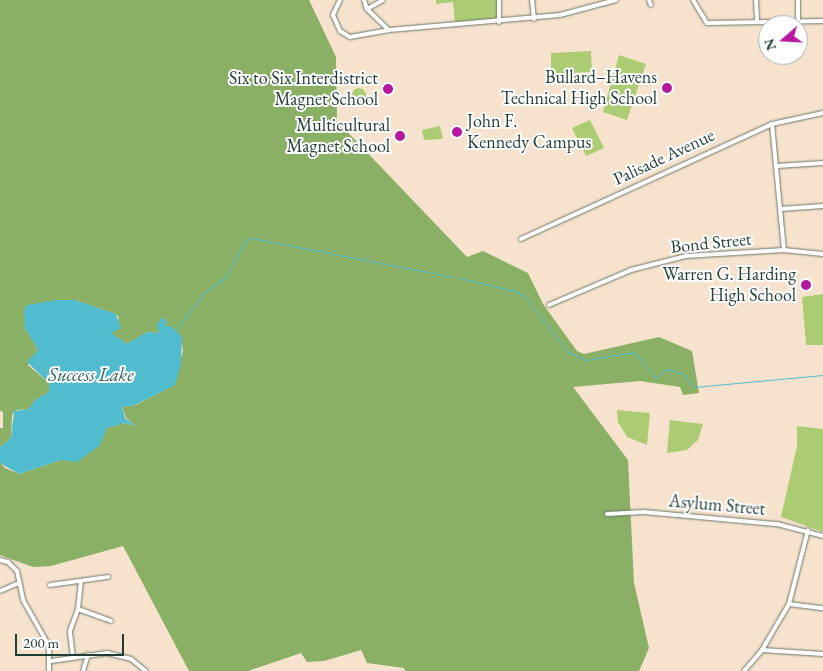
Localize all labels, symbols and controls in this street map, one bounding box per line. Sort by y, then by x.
north arrow [758,15,808,65]
text: N [759,36,780,53]
place label: Bullard–Havens Technical High School [501,67,657,110]
place label: Six to Six Interdistrict Magnet School [229,68,378,110]
marker: Bullard–Havens Technical High School [661,82,673,94]
marker: Six to Six Interdistrict Magnet School [382,83,394,95]
place label: John F. Kennedy Campus [467,111,591,154]
place label: Multicultural Magnet School [287,115,390,158]
street label: Palisade Avenue [610,124,718,190]
marker: John F. Kennedy Campus [451,126,463,138]
marker: Multicultural Magnet School [394,130,406,142]
street label: Bond Street [669,228,753,258]
place label: Warren G. Harding High School [662,264,796,306]
marker: Warren G. Harding High School [800,279,812,291]
water label: Success Lake [48,364,134,386]
street label: Asylum Street [668,490,766,520]
scale bar [18,624,126,656]
text: 200 m [23,633,59,652]

